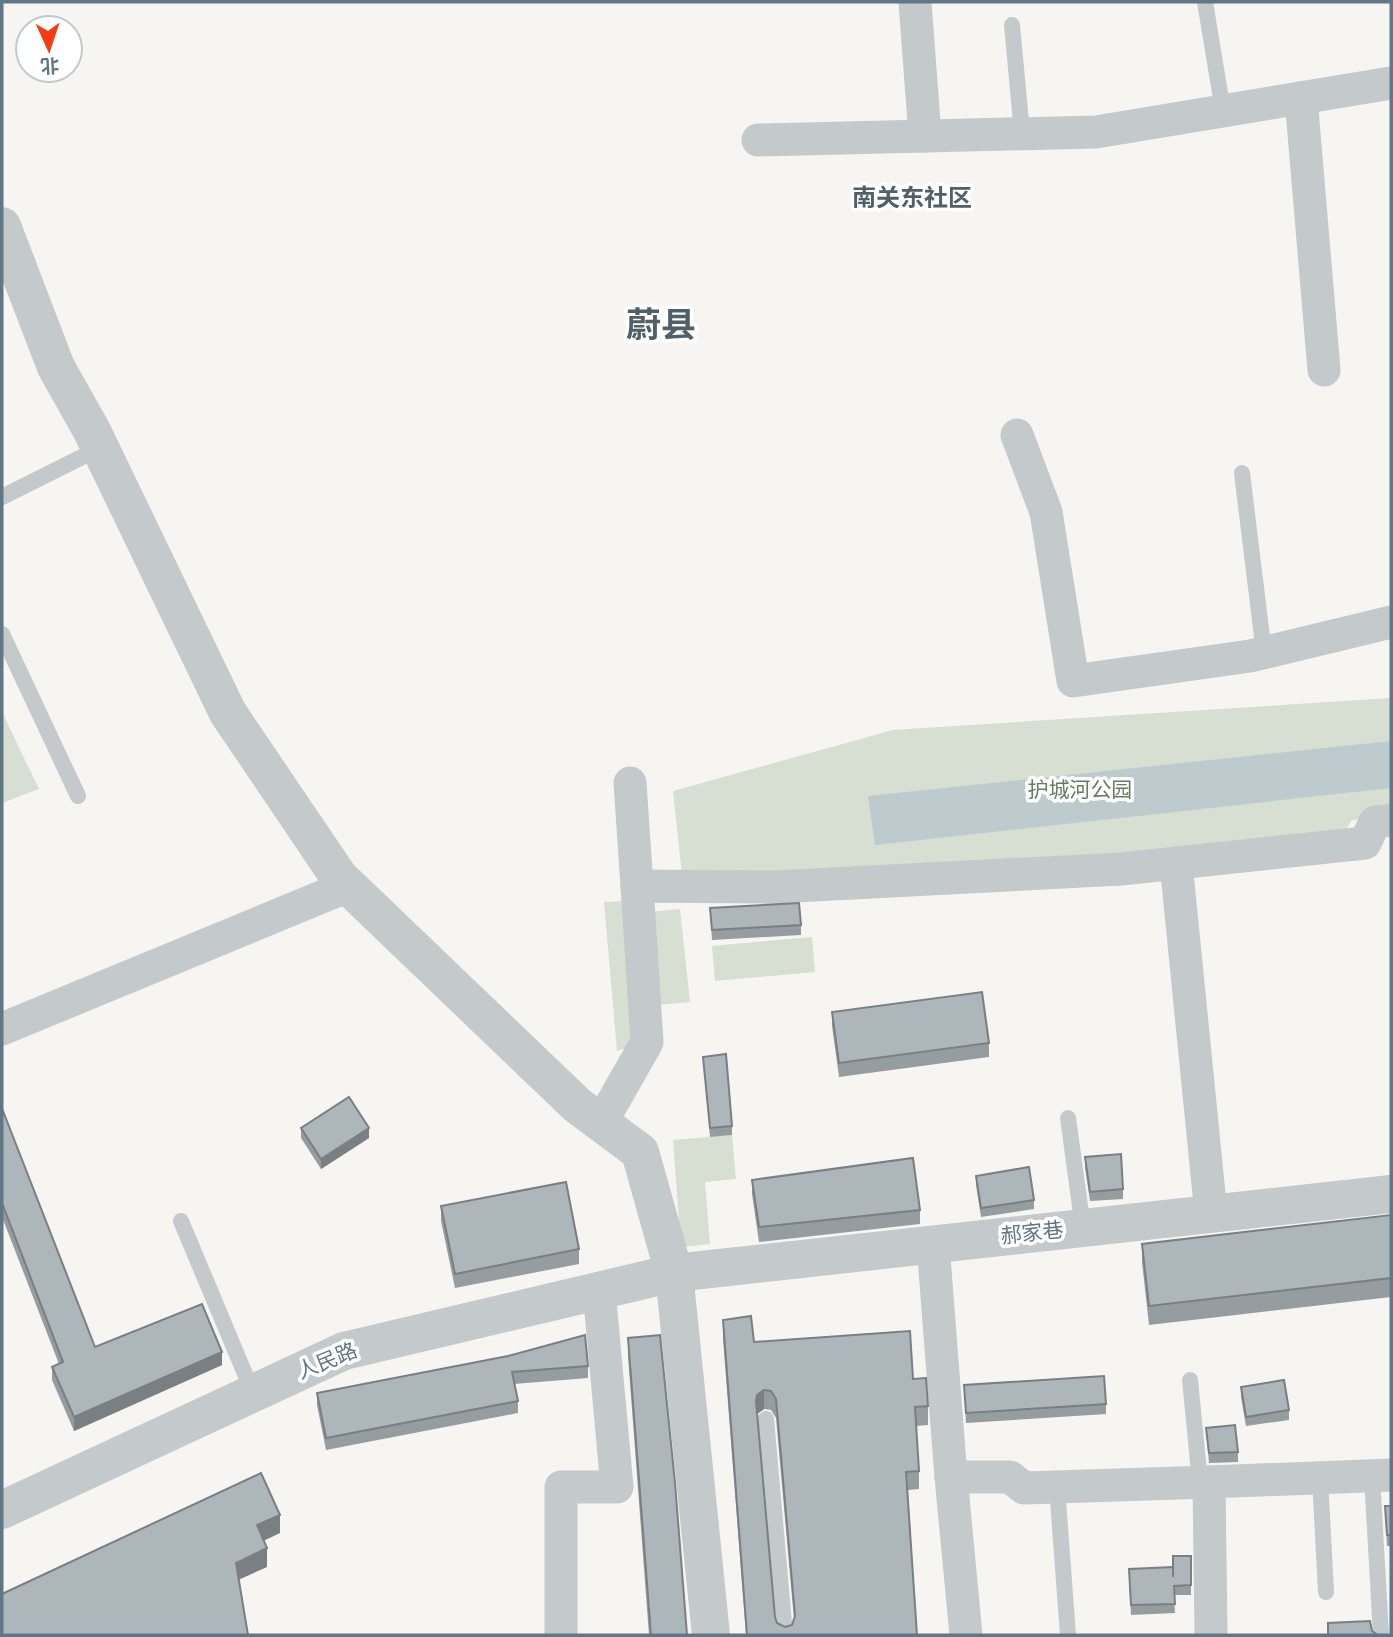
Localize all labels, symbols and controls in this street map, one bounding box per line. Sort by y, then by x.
north arrow [14,14,84,84]
text: 北 [40,52,60,76]
district label: 南关东社区 [852,184,972,213]
district label: 蔚县 [626,305,696,348]
park label: 护城河公园 [1028,778,1133,803]
street label: 郝家巷 [999,1218,1065,1249]
street label: 人民路 [293,1338,361,1385]

